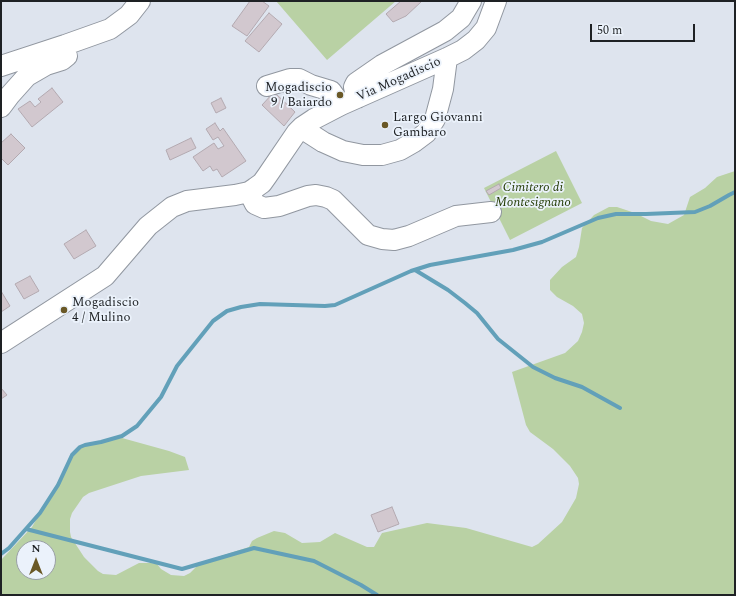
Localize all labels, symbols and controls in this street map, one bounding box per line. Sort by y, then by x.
scale bar [592,16,697,42]
text: 50 m [597,21,622,40]
street label: Via Mogadiscio [355,54,443,106]
place label: Mogadiscio 9 / Baiardo [265,80,332,111]
marker: Mogadiscio 9 / Baiardo [335,90,345,100]
place label: Largo Giovanni Gambaro [393,110,483,141]
marker: Largo Giovanni Gambaro [380,120,390,130]
park label: Cimitero di Montesignano [495,180,571,211]
place label: Mogadiscio 4 / Mulino [72,295,139,326]
marker: Mogadiscio 4 / Mulino [59,305,69,315]
north arrow [16,540,56,580]
text: N [32,540,40,557]

